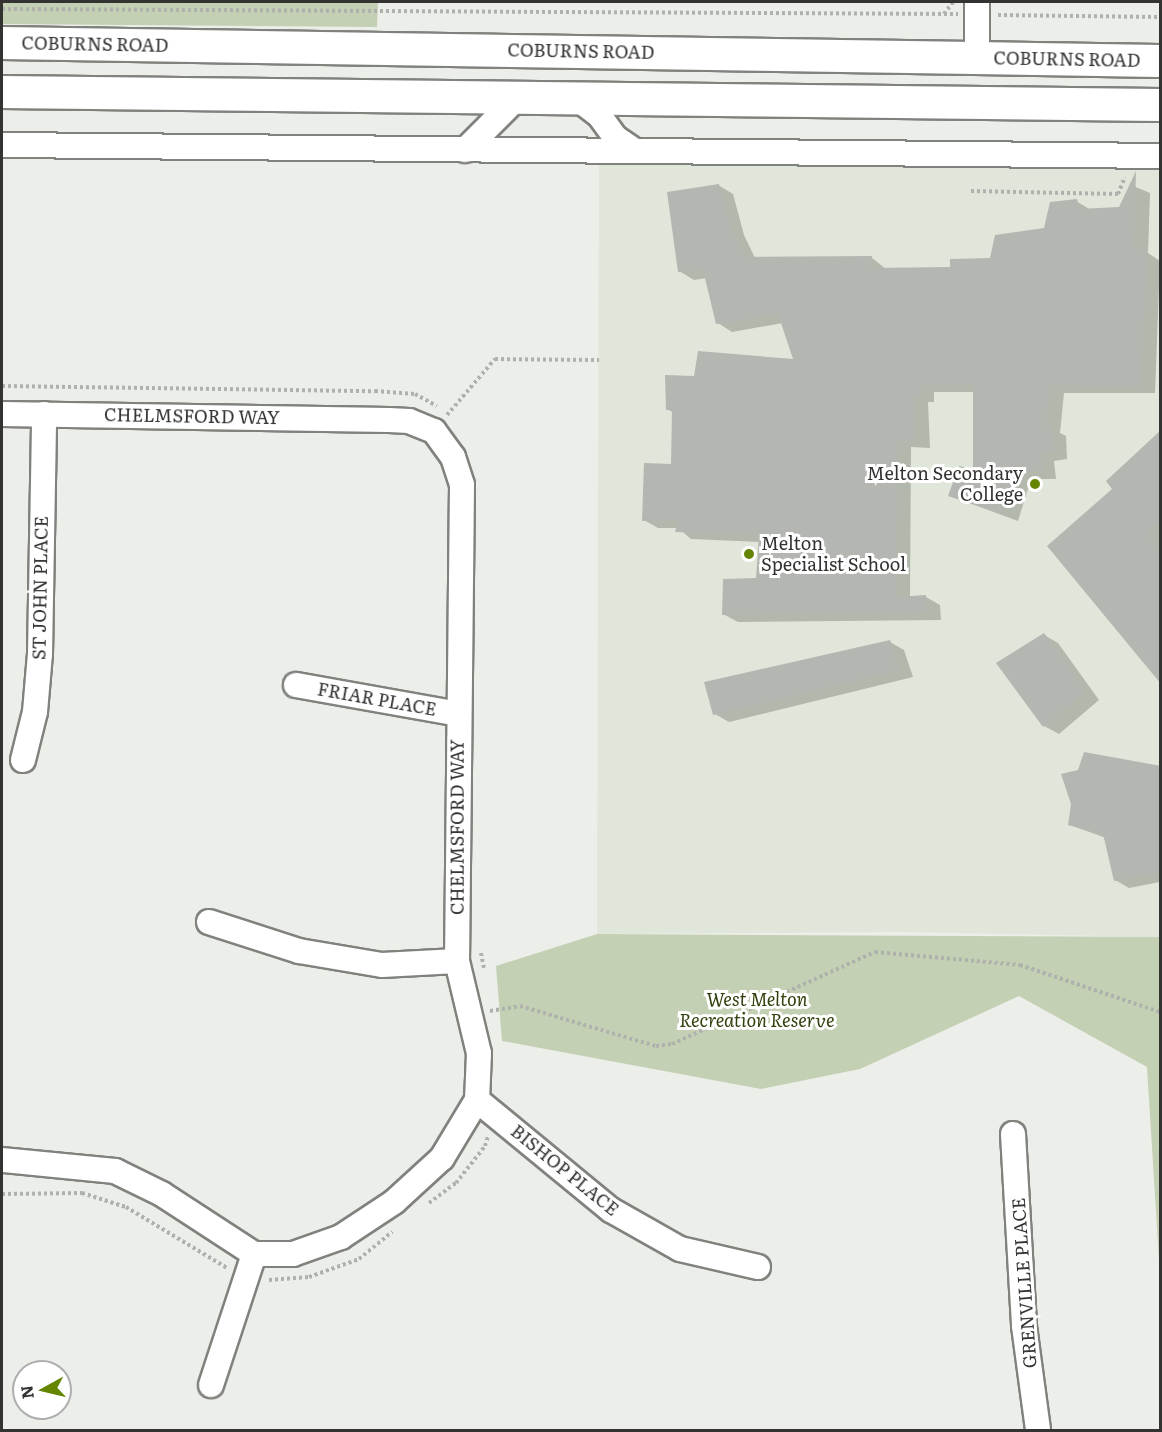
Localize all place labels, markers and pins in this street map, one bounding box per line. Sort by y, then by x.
place label: Melton Secondary College [867,463,1023,506]
marker: Melton Secondary College [1028,477,1042,491]
place label: Melton Specialist School [761,533,906,576]
marker: Melton Specialist School [742,547,756,561]

